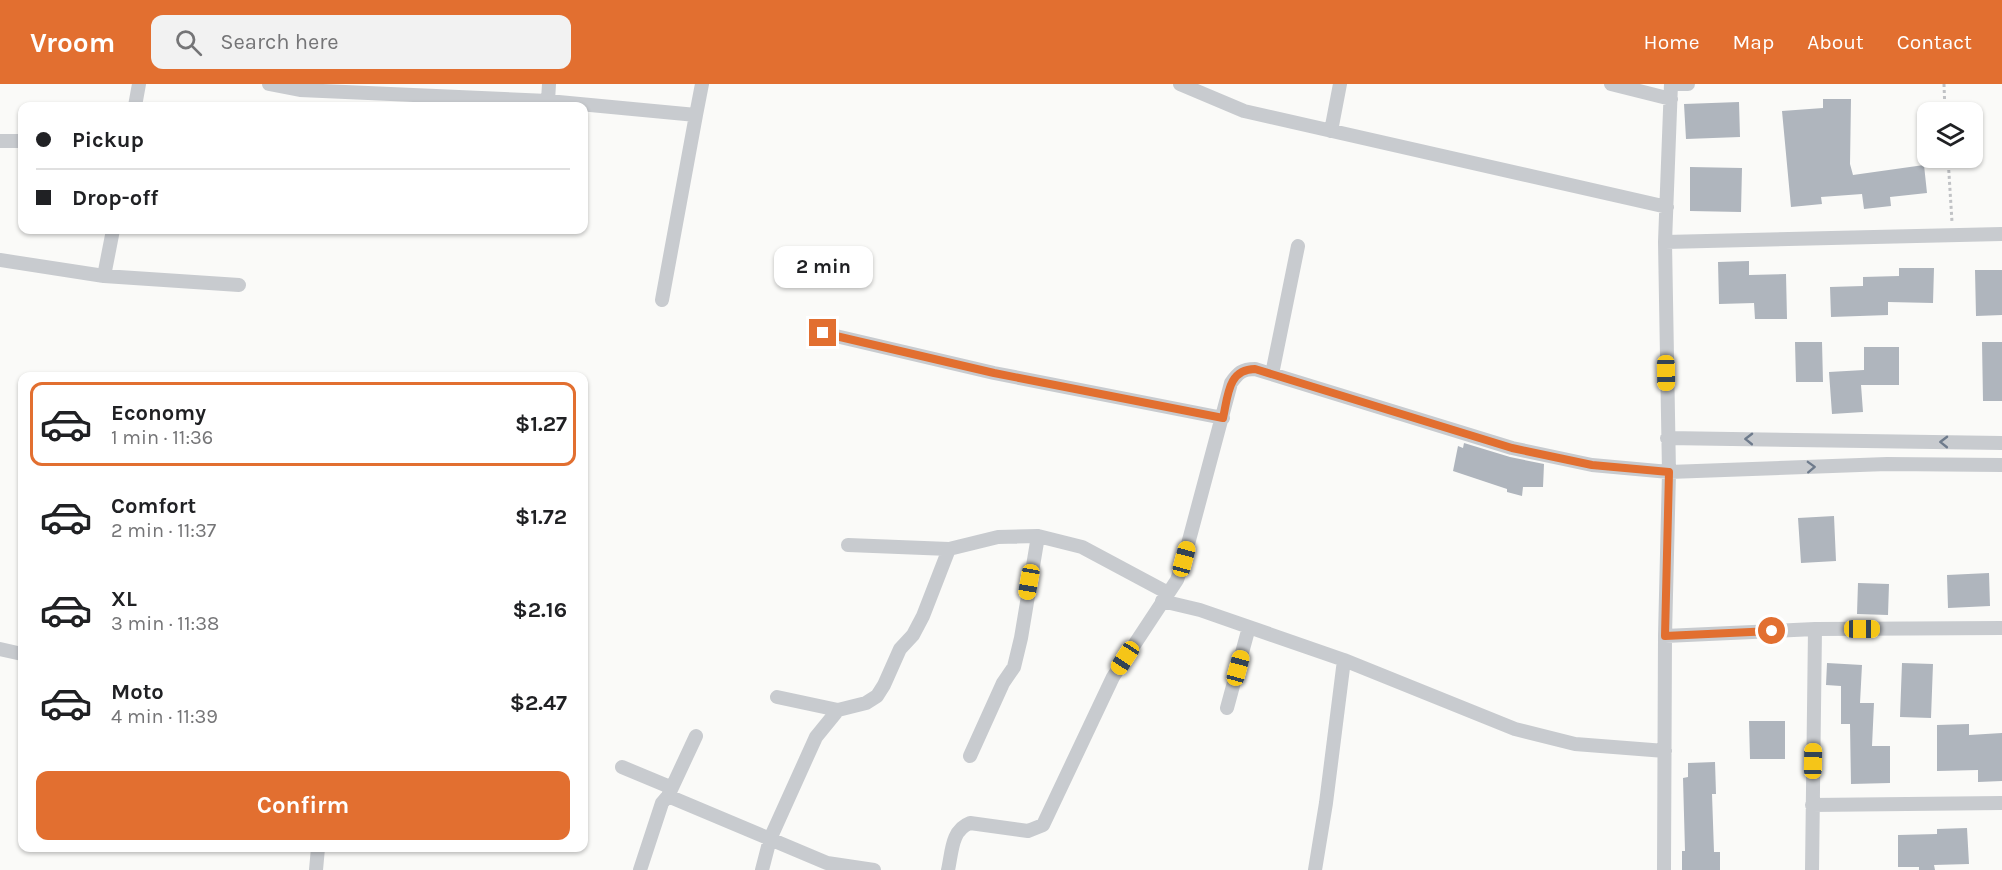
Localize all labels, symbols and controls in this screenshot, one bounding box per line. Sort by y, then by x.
search box [151,15,571,69]
text: Vroom [30,26,115,59]
icon: search [172,26,205,59]
text: Search here [220,29,339,55]
text: Home [1644,30,1700,54]
text: Map [1733,30,1774,54]
text: About [1807,30,1864,54]
text: Contact [1897,30,1972,54]
map controls [1917,102,1983,168]
button: layers [1917,102,1983,168]
text: Pickup [72,127,144,153]
text: Drop-off [72,185,158,211]
callout: 2 min [774,246,872,288]
text: 2 min [796,255,851,278]
route end [809,319,836,346]
car [1657,355,1675,391]
icon: car [39,397,93,451]
text: Economy [111,400,206,426]
text: $1.27 [515,411,567,437]
text: 1 min · 11:36 [111,426,213,449]
one-way arrow [1744,433,1753,445]
one-way arrow [1939,436,1948,448]
one-way arrow [1807,461,1816,473]
icon: car [39,490,93,544]
text: Comfort [111,493,196,519]
text: $1.72 [515,504,567,530]
text: 2 min · 11:37 [111,519,216,542]
car [1171,539,1197,579]
car [1017,563,1041,601]
icon: car [39,583,93,637]
text: XL [111,586,137,612]
text: $2.16 [513,597,567,623]
text: 3 min · 11:38 [111,612,219,635]
route start [1758,617,1785,644]
car [1844,620,1880,638]
car [1108,638,1142,678]
car [1225,648,1251,688]
icon: car [39,676,93,730]
text: Moto [111,679,164,705]
text: $2.47 [510,690,567,716]
text: 4 min · 11:39 [111,705,218,728]
car [1804,743,1822,779]
button: Confirm [36,771,570,840]

